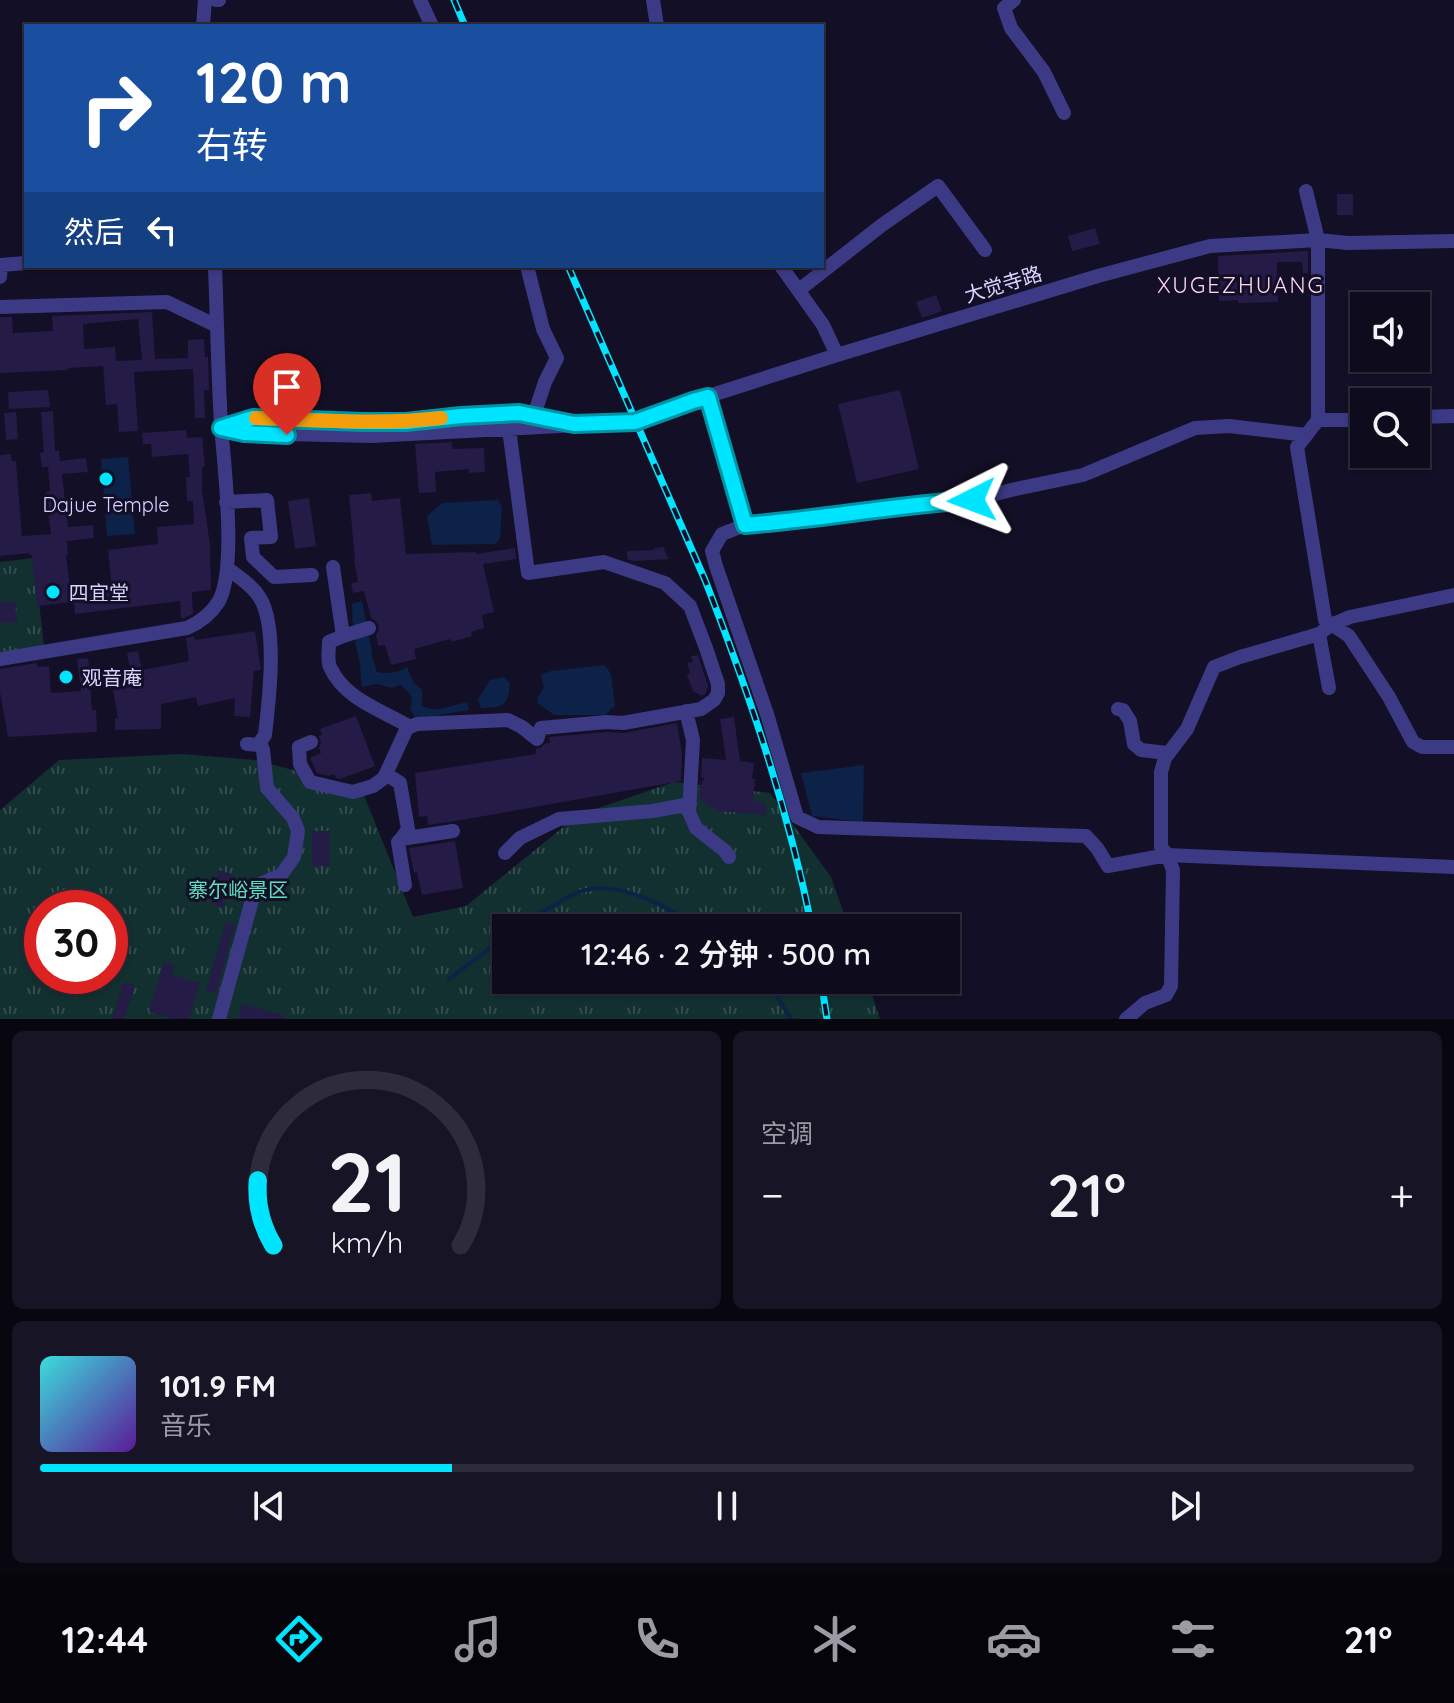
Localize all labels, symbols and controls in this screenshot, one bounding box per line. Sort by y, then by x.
text: 120 m [196,47,351,117]
icon: right [64,56,168,160]
text: 右转 [196,122,268,167]
icon: left [140,208,184,252]
text: 然后 [64,213,124,251]
street label: 大觉寺路 [961,260,1045,308]
district label: XUGEZHUANG [1157,271,1325,299]
map controls [1350,292,1430,468]
button: sound [1350,292,1430,372]
pin [253,353,321,435]
icon: arrive [265,365,309,409]
button: search [1350,388,1430,468]
position arrow [930,458,1014,542]
marker: Dajue Temple [97,470,115,488]
place label: Dajue Temple [42,492,170,517]
place label: 四宜堂 [69,580,129,605]
marker: 四宜堂 [44,583,62,601]
place label: 观音庵 [82,665,142,690]
marker: 观音庵 [57,668,75,686]
park label: 寨尔峪景区 [188,877,288,902]
speed limit sign: 30 [24,890,128,994]
text: 12:46 · 2 分钟 · 500 m [581,935,871,973]
text: 空调 [761,1117,813,1150]
text: 21 [327,1129,406,1233]
text: 21° [1047,1157,1126,1232]
text: − [761,1167,784,1222]
text: + [1389,1167,1414,1222]
text: km/h [330,1224,403,1260]
text: 101.9 FM [160,1367,276,1405]
text: 音乐 [160,1409,212,1442]
icon: previous [247,1484,291,1528]
icon: pause [705,1484,749,1528]
icon: next [1163,1484,1207,1528]
icon: directions [271,1611,327,1667]
icon: music [450,1611,506,1667]
icon: phone [629,1611,685,1667]
icon: climate [807,1611,863,1667]
icon: car [986,1611,1042,1667]
icon: filters [1165,1611,1221,1667]
text: 12:44 [61,1617,148,1662]
text: 21° [1344,1617,1393,1662]

